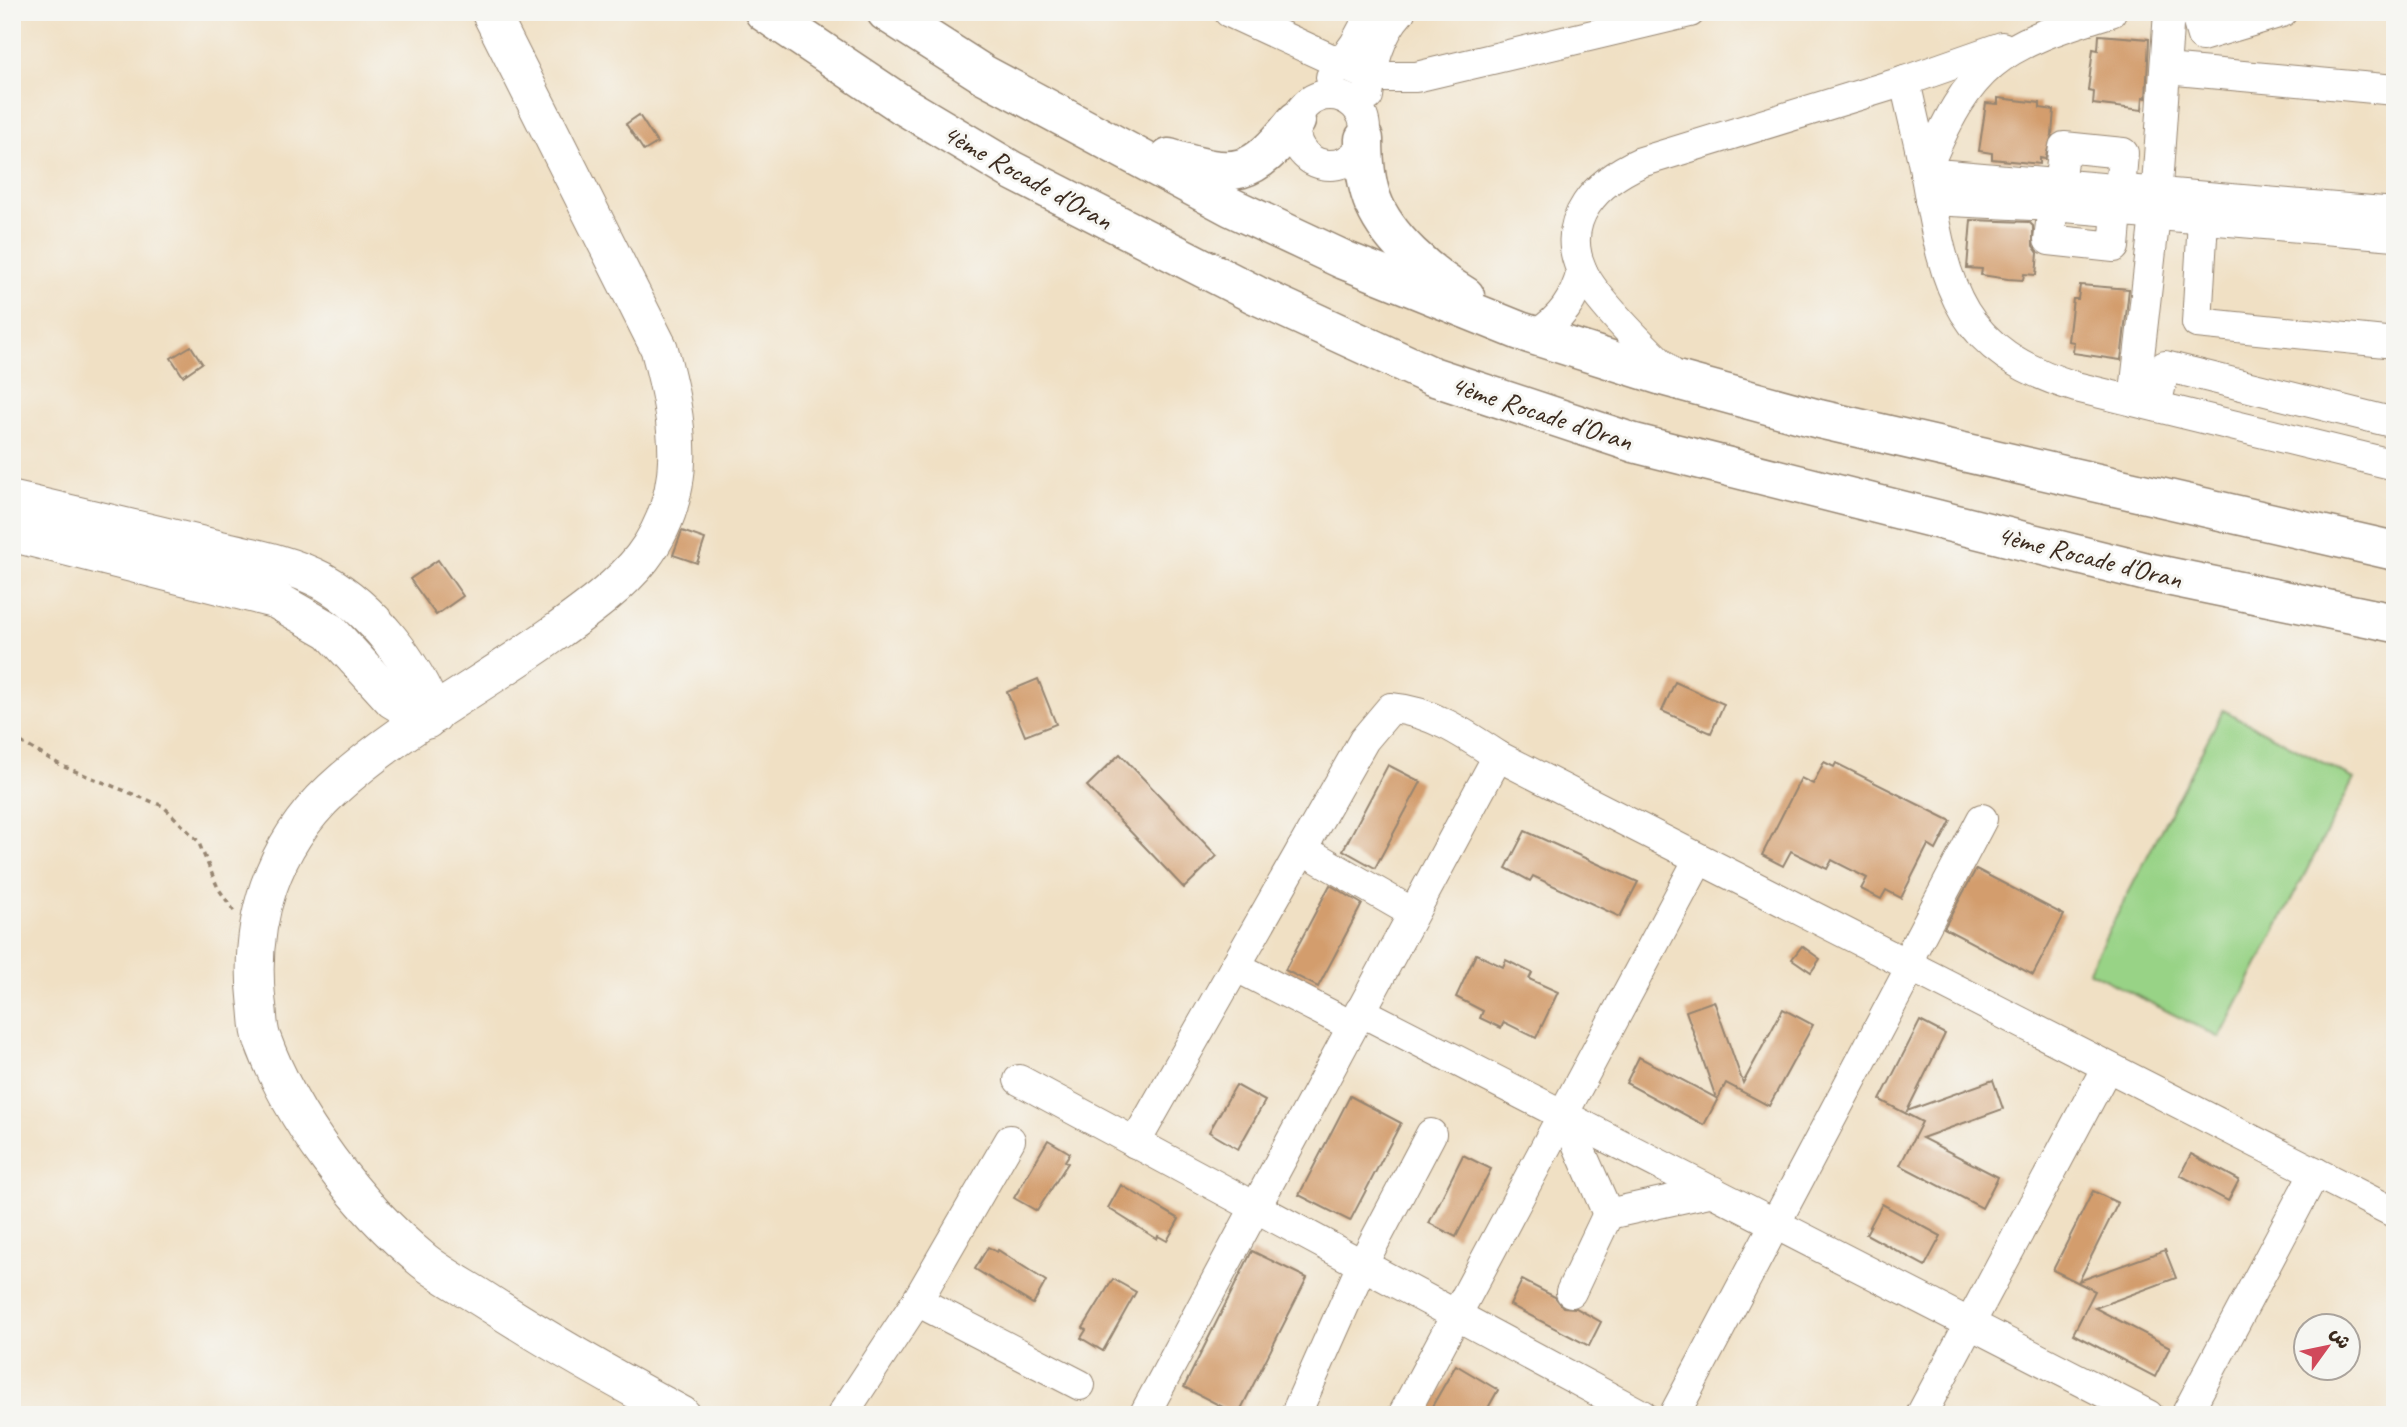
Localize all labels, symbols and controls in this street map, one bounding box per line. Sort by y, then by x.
street label: 4ème Rocade d'Oran [937,115,1119,238]
street label: 4ème Rocade d'Oran [1447,367,1638,458]
street label: 4ème Rocade d'Oran [1994,517,2186,596]
north arrow [2292,1312,2362,1382]
text: ش [2325,1323,2356,1354]

